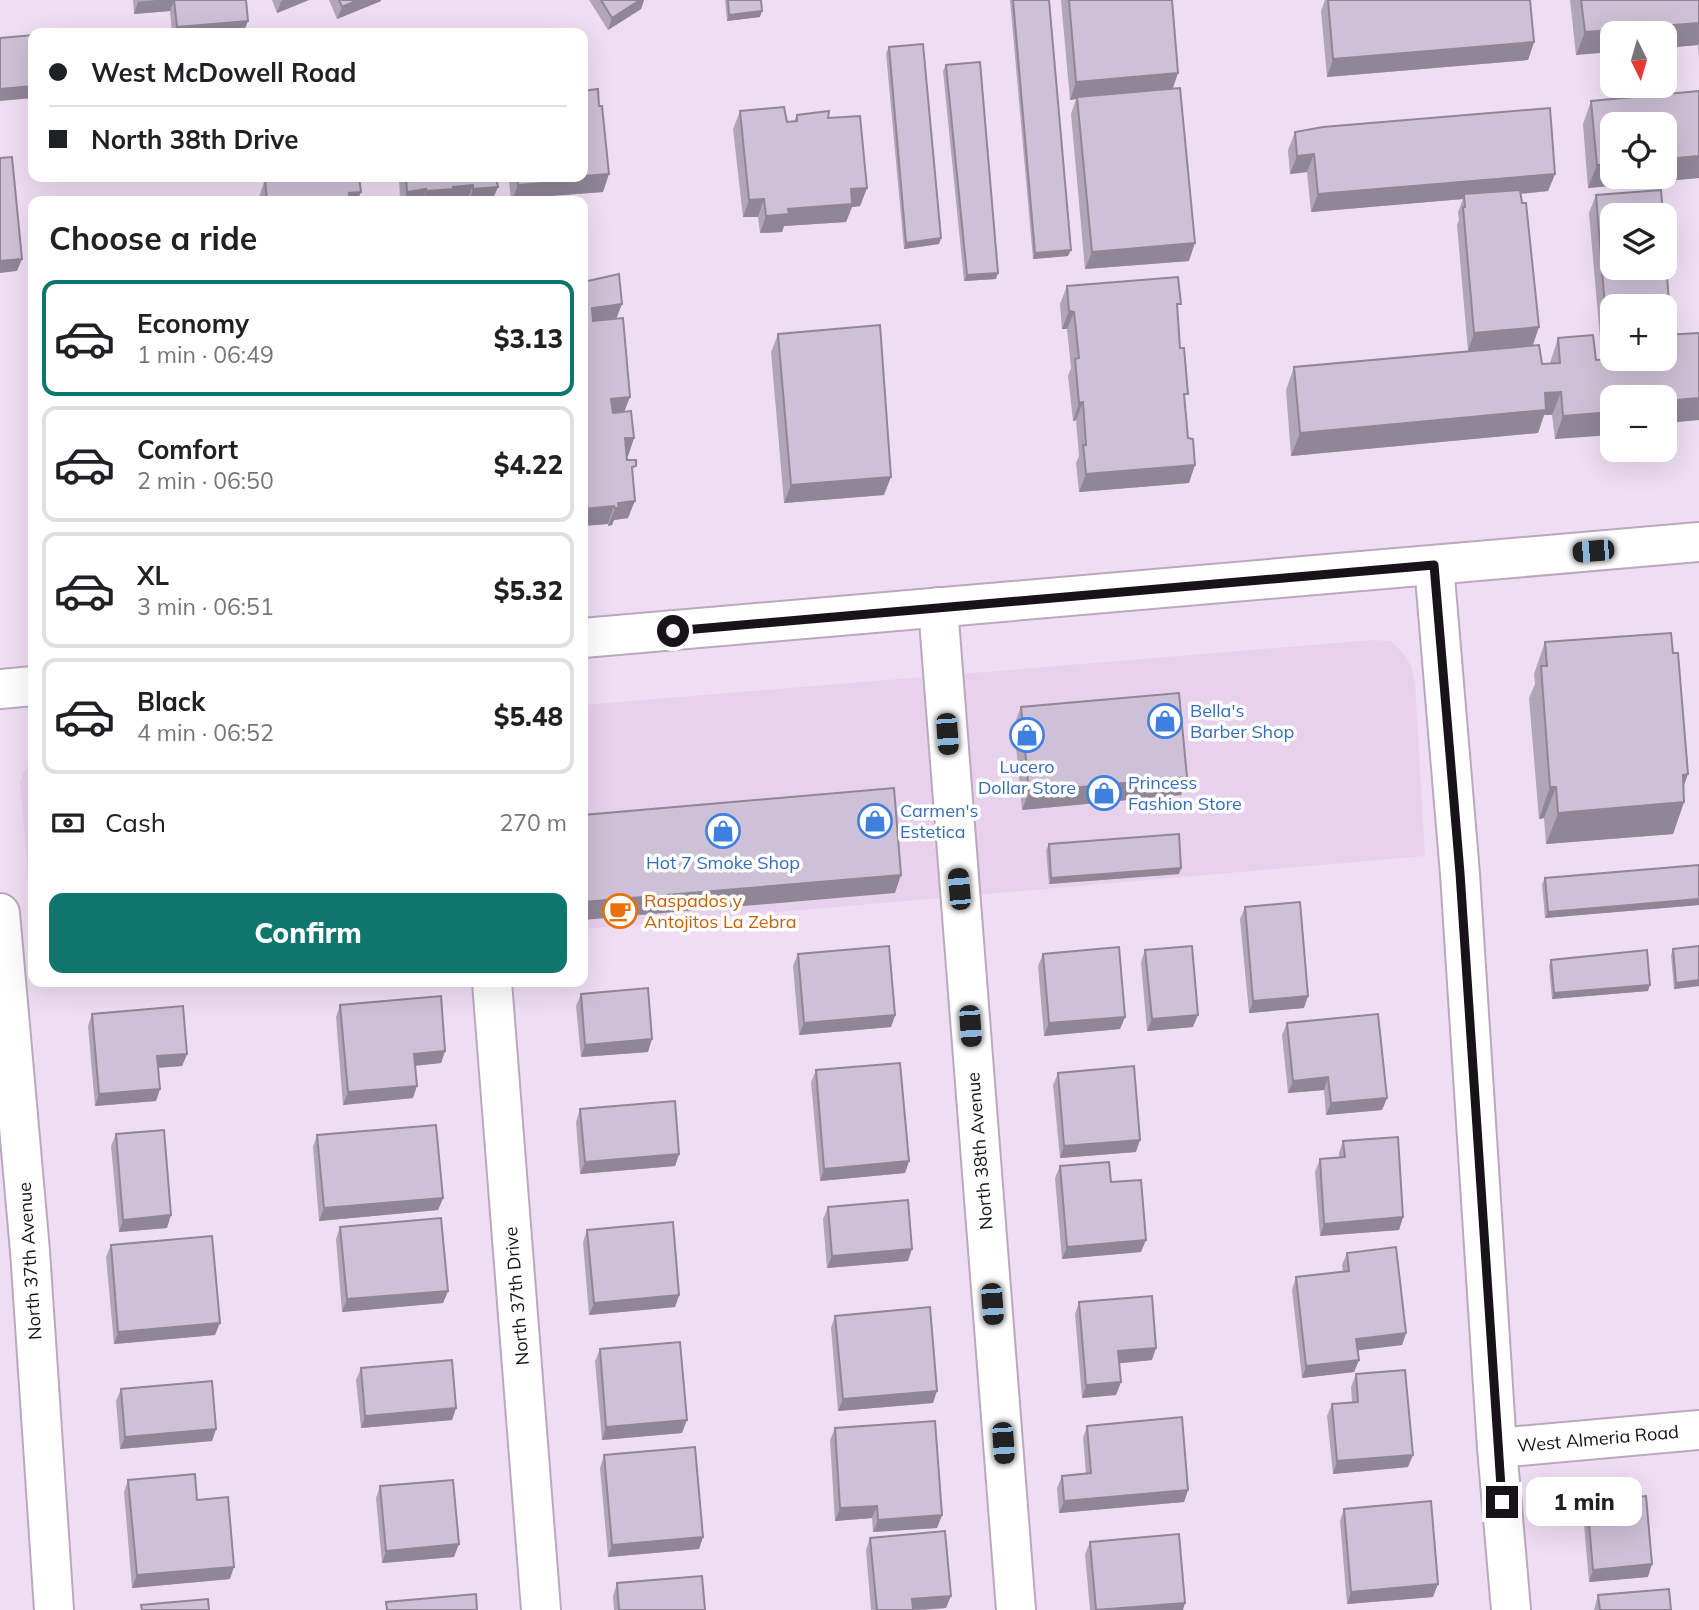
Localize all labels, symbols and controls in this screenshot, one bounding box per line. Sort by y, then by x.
north arrow [1600,21,1676,98]
map controls [1600,21,1677,462]
text: West McDowell Road [91,56,357,89]
button: locate [1600,112,1677,189]
text: North 38th Drive [91,123,298,156]
button: layers [1600,203,1677,280]
text: Choose a ride [49,218,257,258]
button: + [1600,294,1677,371]
icon: car [53,307,116,370]
text: Economy [137,307,249,340]
text: $3.13 [494,322,563,355]
text: 1 min · 06:49 [137,340,274,369]
button: − [1600,385,1677,462]
icon: car [53,433,116,496]
text: Comfort [137,433,238,466]
text: $4.22 [494,448,563,481]
text: 2 min · 06:50 [137,466,274,495]
car [1572,539,1615,563]
icon: car [53,559,116,622]
text: XL [137,559,169,592]
text: $5.32 [494,574,563,607]
text: 3 min · 06:51 [137,592,274,621]
route start [657,615,689,647]
icon: car [53,685,116,748]
text: Black [137,685,205,718]
place label: Bella's Barber Shop [1190,699,1294,743]
text: $5.48 [494,700,563,733]
shop icon: Bella's Barber Shop [1146,702,1184,740]
car [936,712,959,756]
shop icon: Lucero Dollar Store [1008,716,1046,754]
text: 4 min · 06:52 [137,718,274,747]
place label: Lucero Dollar Store [978,755,1076,799]
place label: Princess Fashion Store [1128,771,1242,815]
shop icon: Princess Fashion Store [1085,774,1123,812]
place label: Carmen's Estetica [900,799,978,843]
shop icon: Carmen's Estetica [856,802,894,840]
icon: cash [49,804,87,842]
text: Cash [105,806,166,839]
text: 270 m [499,808,567,837]
shop icon: Hot 7 Smoke Shop [704,812,742,850]
place label: Hot 7 Smoke Shop [646,851,800,874]
car [947,867,972,911]
place label: Raspados y Antojitos La Zebra [644,889,797,933]
cafe icon: Raspados y Antojitos La Zebra [601,892,639,930]
button: Confirm [49,893,567,973]
car [959,1004,982,1048]
street label: North 38th Avenue [961,1071,998,1231]
street label: North 37th Avenue [13,1181,46,1341]
street label: North 37th Drive [499,1226,534,1366]
car [981,1282,1004,1326]
street label: West Almeria Road [1516,1420,1680,1457]
car [992,1421,1015,1465]
callout: 1 min [1526,1478,1642,1526]
route end [1486,1486,1518,1518]
text: 1 min [1553,1487,1615,1516]

